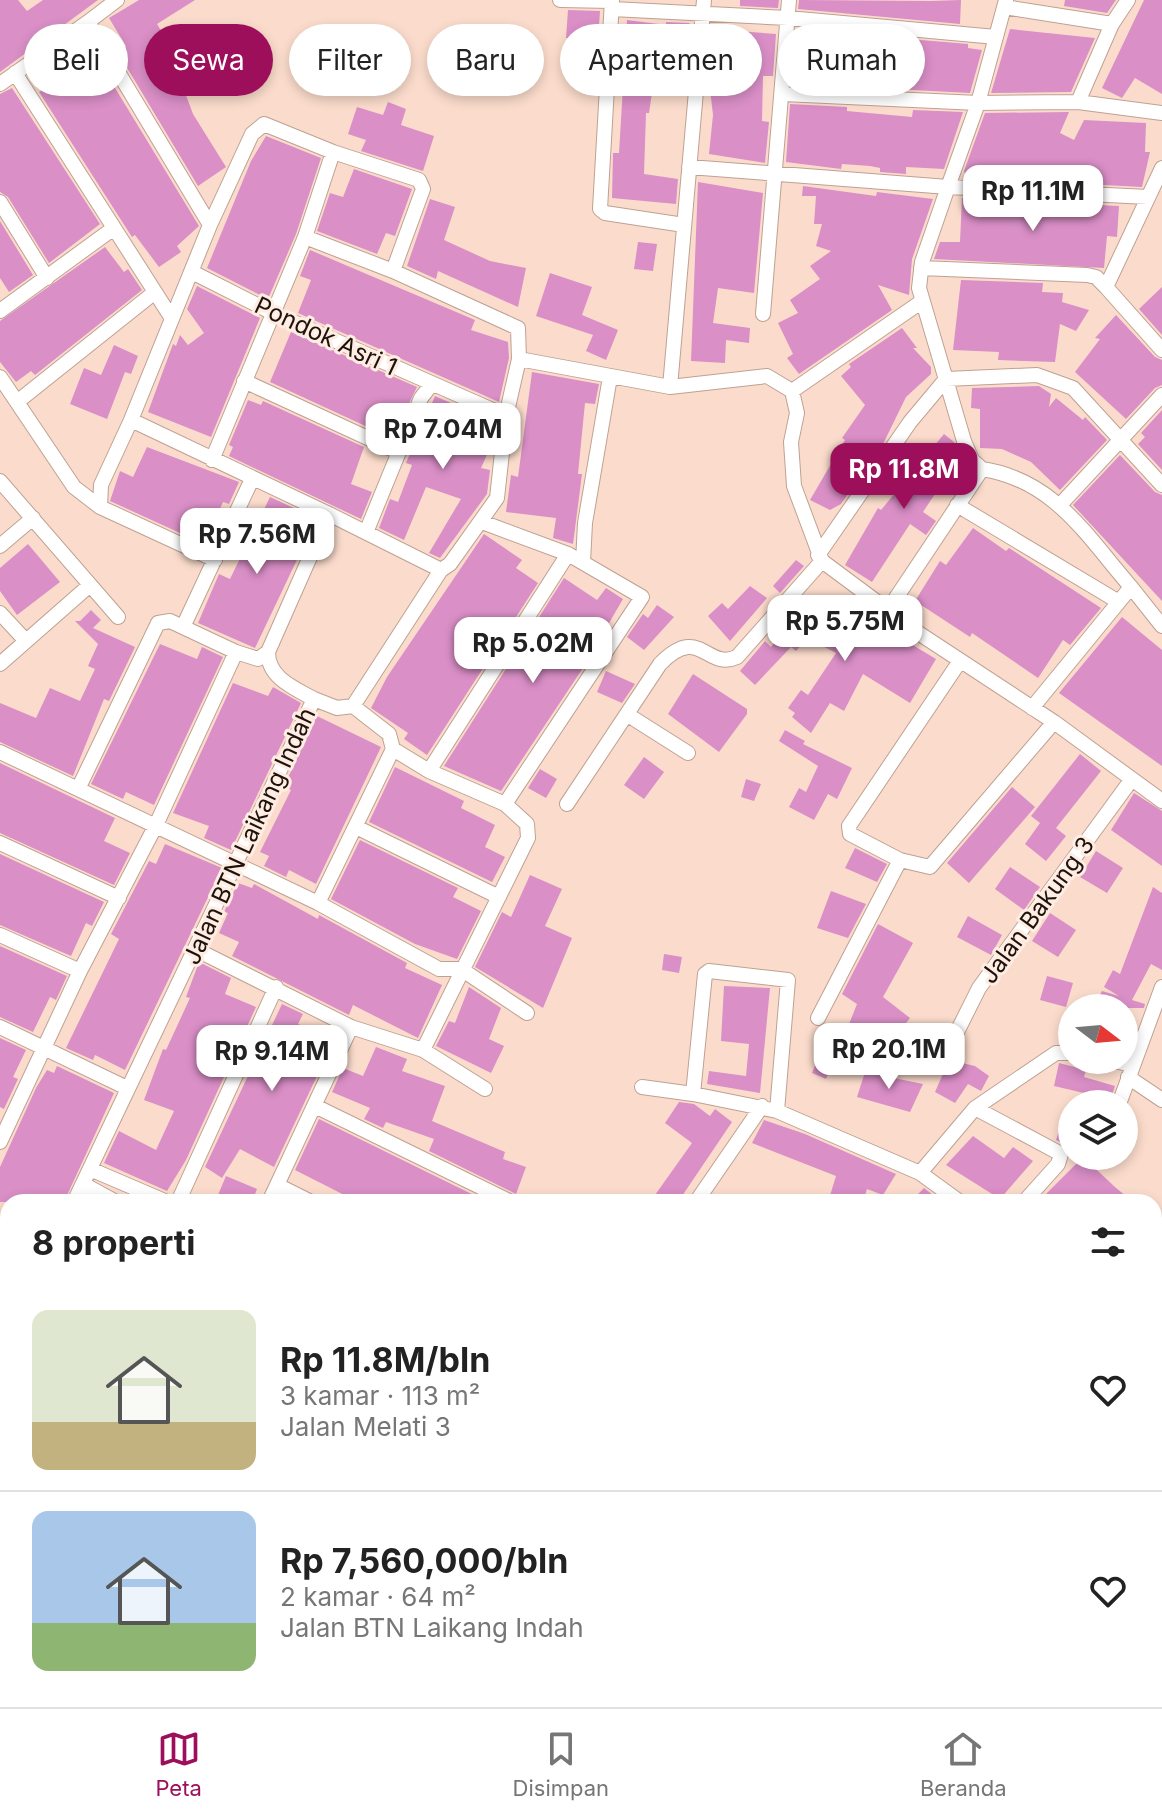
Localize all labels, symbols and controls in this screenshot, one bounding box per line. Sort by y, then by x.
chip: Beli [24,24,128,96]
chip: Sewa [144,24,273,96]
chip: Filter [289,24,411,96]
chip: Baru [427,24,544,96]
chip: Apartemen [560,24,762,96]
chip: Rumah [778,24,925,96]
pin: Rp 11.1M [950,165,1116,233]
text: Rp 11.1M [981,175,1085,206]
street label: Pondok Asri 1 [250,290,402,382]
pin: Rp 7.04M [360,403,526,471]
text: Rp 7.04M [384,413,502,444]
pin: Rp 11.8M [821,443,987,511]
text: Rp 11.8M [848,453,960,484]
pin: Rp 7.56M [174,508,340,576]
text: Rp 7.56M [198,518,316,549]
pin: Rp 5.75M [762,595,928,663]
text: Rp 5.75M [785,605,905,636]
pin: Rp 5.02M [450,617,616,685]
text: Rp 5.02M [472,627,594,658]
street label: Jalan BTN Laikang Indah [177,703,321,969]
street label: Jalan Bakung 3 [974,831,1100,989]
north arrow [1058,994,1138,1074]
map controls [1058,994,1138,1170]
pin: Rp 20.1M [806,1023,972,1091]
pin: Rp 9.14M [189,1025,355,1093]
text: Rp 20.1M [832,1033,946,1064]
text: Rp 9.14M [214,1035,330,1066]
button: layers [1058,1090,1138,1170]
icon: filters [1086,1220,1130,1264]
text: 8 properti [32,1222,195,1263]
text: Rp 11.8M/bln [280,1339,490,1380]
icon: home [96,1342,192,1438]
icon: heart [1086,1368,1130,1412]
text: 3 kamar · 113 m² [280,1380,480,1411]
text: Jalan Melati 3 [280,1411,451,1442]
text: Rp 7,560,000/bln [280,1540,568,1581]
icon: home [96,1543,192,1639]
icon: heart [1086,1569,1130,1613]
text: 2 kamar · 64 m² [280,1581,476,1612]
text: Jalan BTN Laikang Indah [280,1612,584,1643]
tab: Peta [155,1727,202,1801]
tab: Disimpan [513,1727,609,1801]
tab: Beranda [920,1727,1007,1801]

